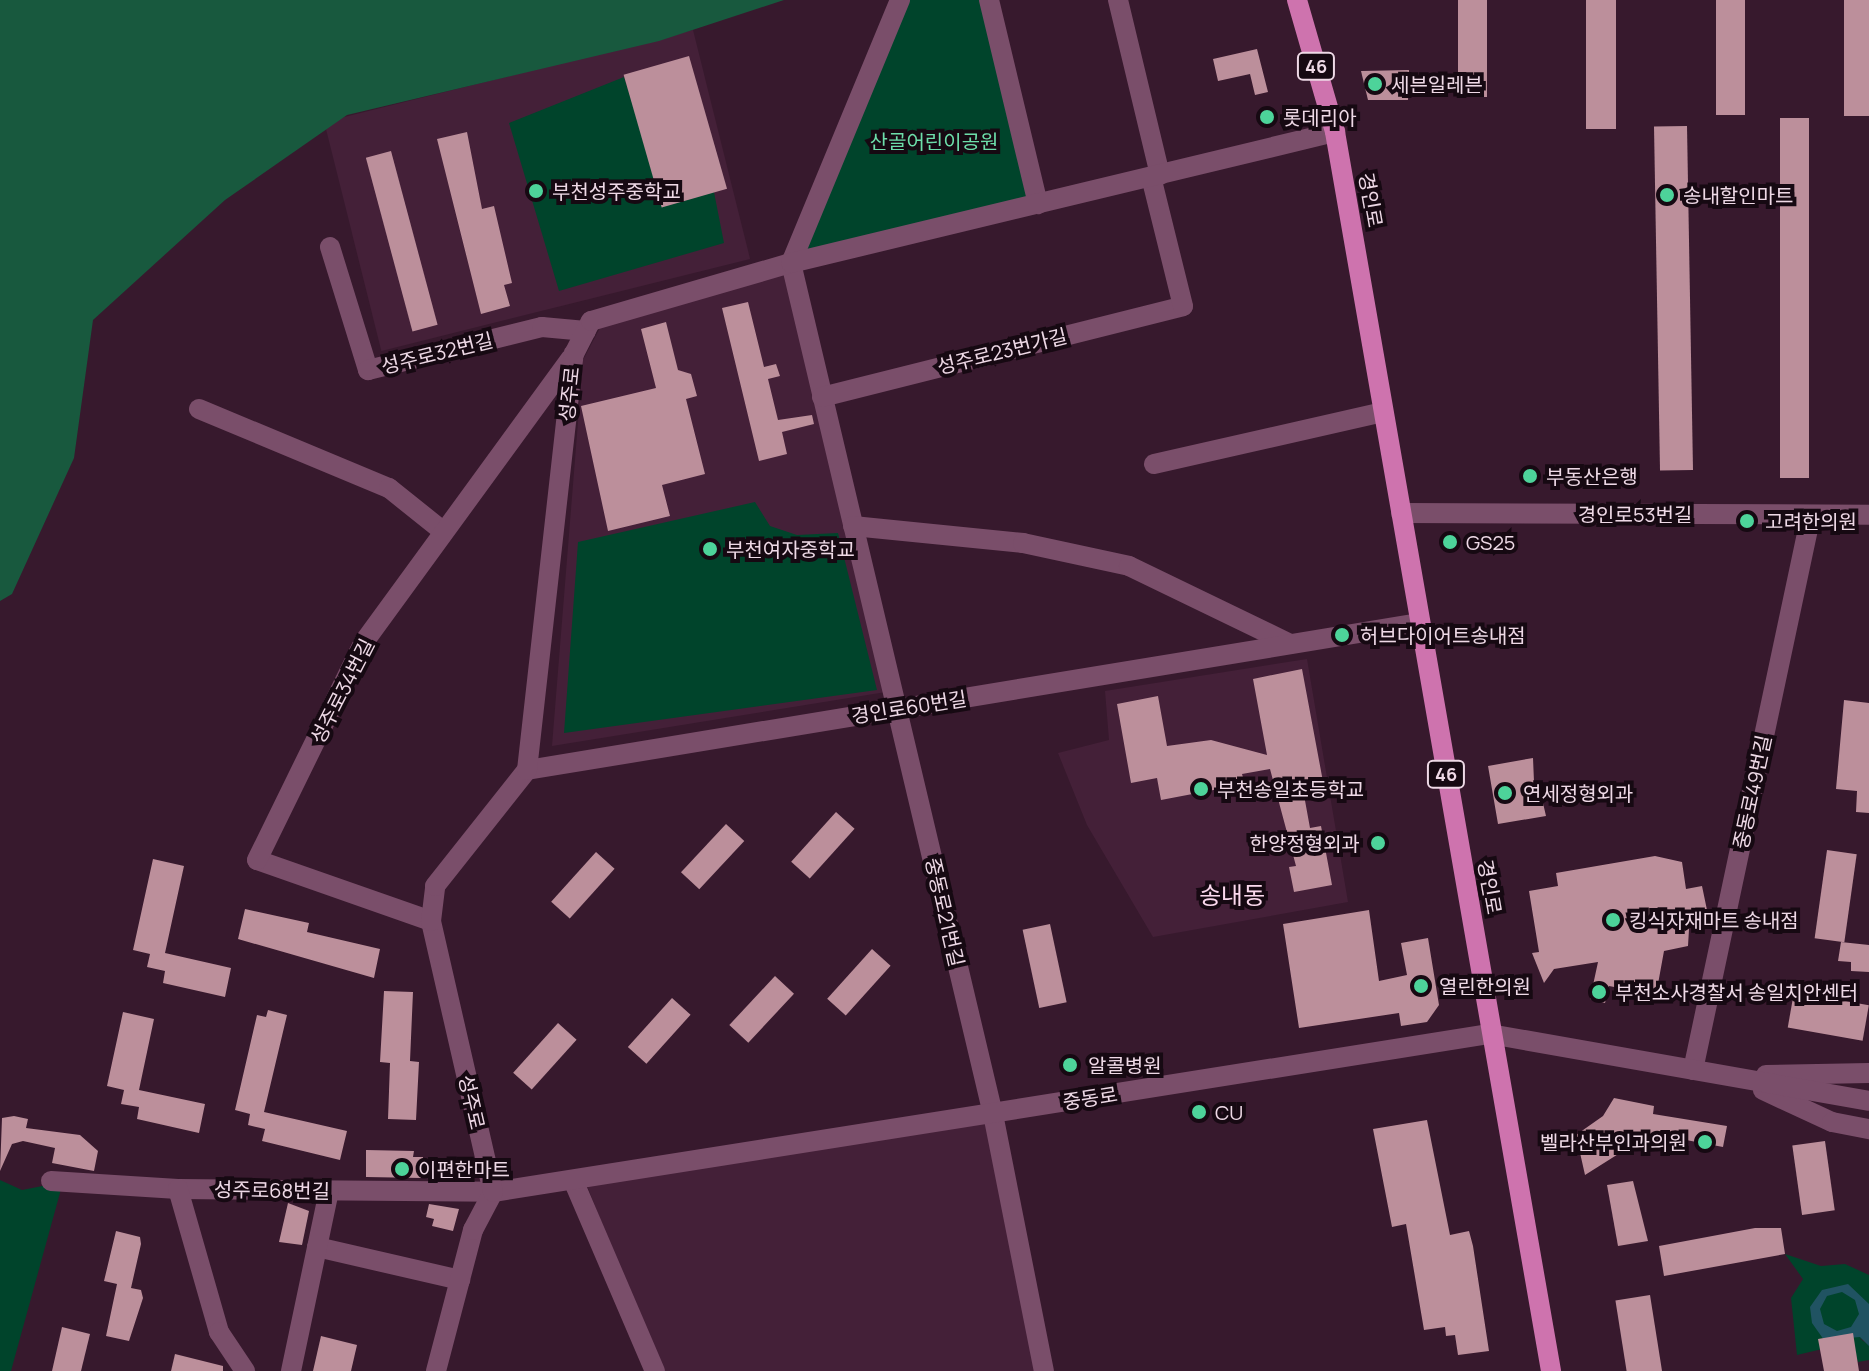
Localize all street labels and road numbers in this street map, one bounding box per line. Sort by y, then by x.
road number: 46 [1296,52,1336,80]
street label: 경인로 [1354,171,1388,229]
street label: 성주로23번가길 [935,323,1069,379]
street label: 성주로32번길 [379,328,495,378]
street label: 성주로 [554,365,584,423]
street label: 경인로53번길 [1578,502,1692,526]
street label: 성주로34번길 [305,634,379,748]
street label: 경인로60번길 [850,686,968,728]
street label: 중동로49번길 [1728,733,1776,851]
road number: 46 [1426,760,1466,788]
street label: 중동로21번길 [921,855,969,969]
street label: 경인로 [1473,858,1507,916]
street label: 성주로 [454,1072,490,1132]
street label: 중동로 [1061,1082,1119,1114]
street label: 성주로68번길 [214,1177,330,1203]

